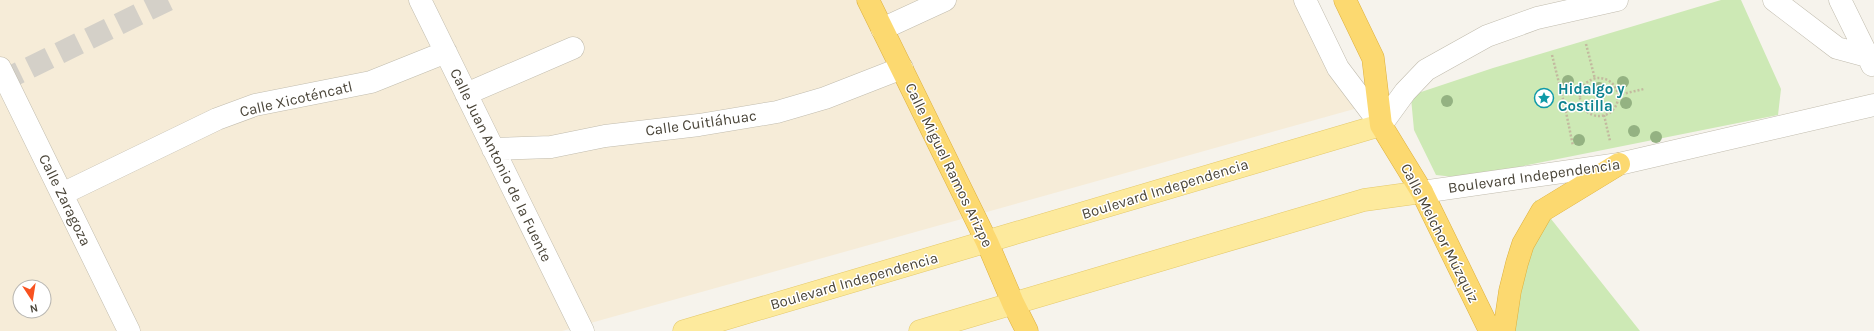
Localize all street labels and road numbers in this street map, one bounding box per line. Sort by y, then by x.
street label: Calle Juan Antonio de la Fuente [446,65,556,265]
street label: Calle Xicoténcatl [238,77,354,121]
street label: Calle Miguel Ramos Arizpe [901,80,997,250]
street label: Calle Cuitláhuac [644,106,758,140]
street label: Calle Zaragoza [35,151,95,249]
street label: Boulevard Independencia [1079,155,1251,223]
street label: Boulevard Independencia [1447,155,1621,197]
street label: Calle Melchor Múzquiz [1397,160,1483,306]
street label: Boulevard Independencia [768,248,940,314]

